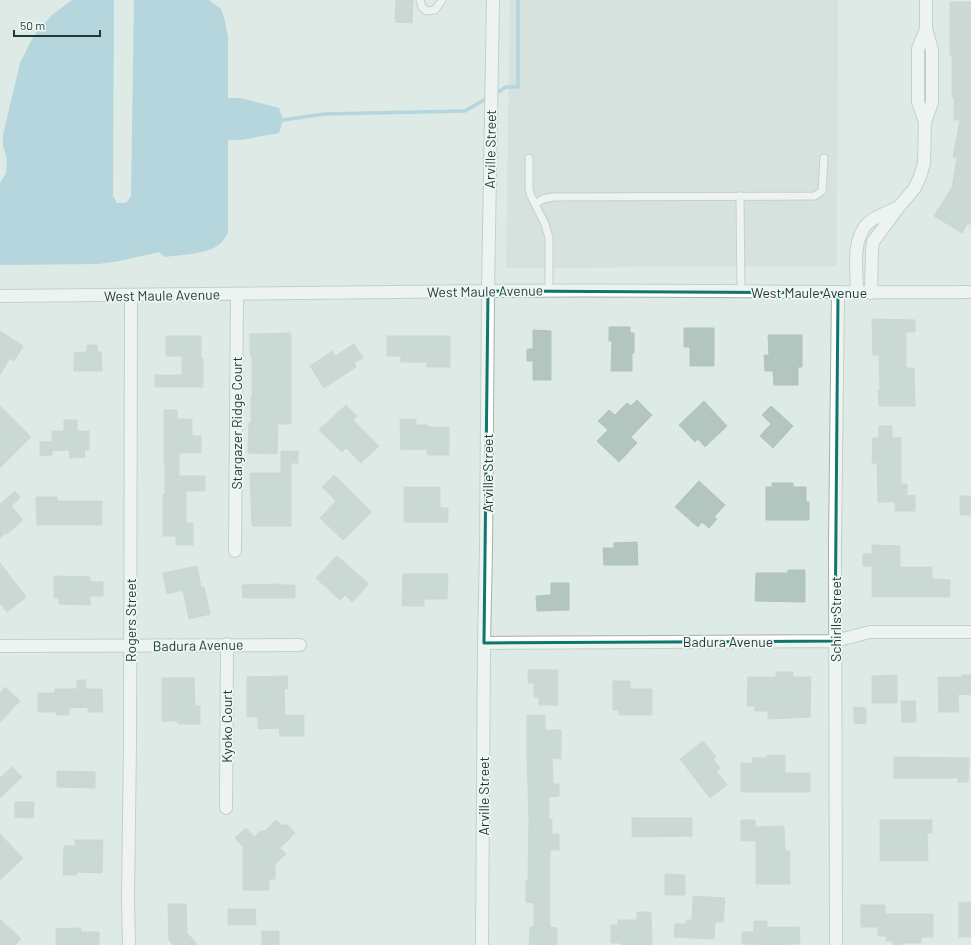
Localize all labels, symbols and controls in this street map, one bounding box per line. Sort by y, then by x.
scale bar [14,12,100,38]
text: 50 m [20,18,45,32]
street label: Arville Street [481,109,499,189]
street label: West Maule Avenue [427,281,543,301]
street label: West Maule Avenue [751,284,867,301]
street label: West Maule Avenue [104,285,220,305]
street label: Stargazer Ridge Court [228,356,245,490]
street label: Arville Street [479,433,496,513]
street label: Schirlls Street [827,576,844,662]
street label: Rogers Street [122,578,139,662]
street label: Badura Avenue [683,633,773,650]
street label: Badura Avenue [153,636,243,654]
street label: Kyoko Court [218,689,235,763]
street label: Arville Street [475,756,492,836]

